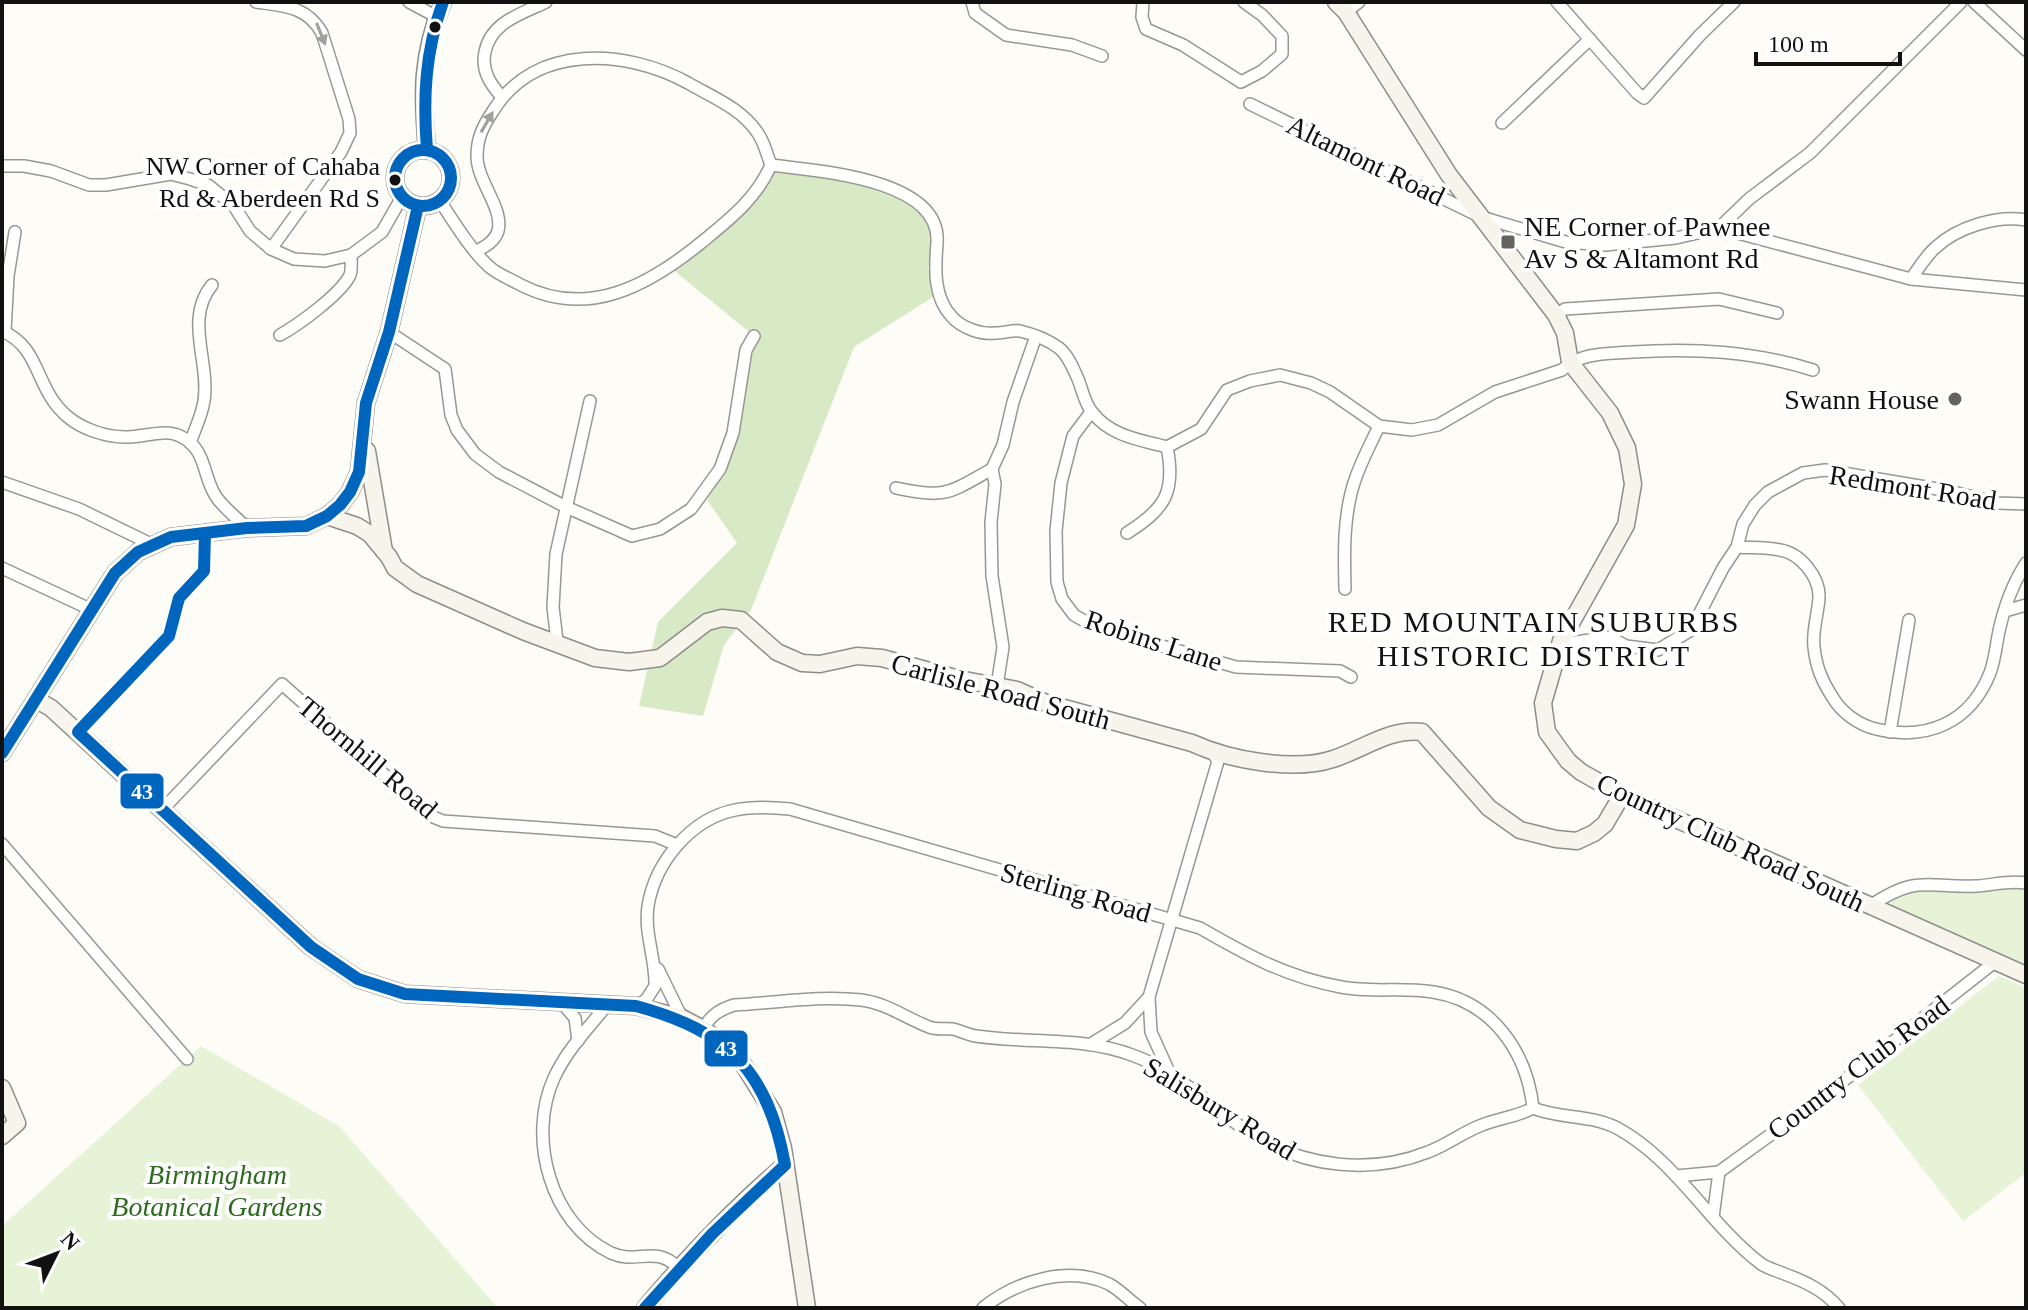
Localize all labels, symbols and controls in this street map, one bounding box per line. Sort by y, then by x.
scale bar [1756,16,1900,66]
unlabelled marker [427,19,443,35]
one-way arrow [315,22,328,46]
text: 100 m [1768,31,1829,57]
street label: Altamont Road [1282,109,1450,212]
one-way arrow [480,111,494,133]
place label: NW Corner of Cahaba Rd & Aberdeen Rd S [146,152,380,213]
marker: NW Corner of Cahaba Rd & Aberdeen Rd S [387,172,403,188]
place label: NE Corner of Pawnee Av S & Altamont Rd [1524,211,1770,274]
marker: NE Corner of Pawnee Av S & Altamont Rd [1499,233,1517,251]
place label: Swann House [1784,384,1939,415]
marker: Swann House [1946,390,1964,408]
street label: Redmont Road [1827,459,1999,516]
street label: Robins Lane [1081,604,1226,677]
district label: RED MOUNTAIN SUBURBS HISTORIC DISTRICT [1328,605,1740,672]
street label: Carlisle Road South [888,647,1114,736]
street label: Thornhill Road [292,690,443,824]
street label: Country Club Road South [1592,767,1870,918]
line badge: 43 [119,772,165,810]
text: 43 [131,779,153,804]
street label: Sterling Road [997,856,1155,929]
street label: Country Club Road [1761,989,1955,1146]
line badge: 43 [703,1029,749,1068]
text: 43 [715,1036,737,1061]
street label: Salisbury Road [1138,1051,1301,1166]
park label: Birmingham Botanical Gardens [111,1159,323,1222]
north arrow [16,1214,96,1294]
text: N [56,1227,85,1255]

